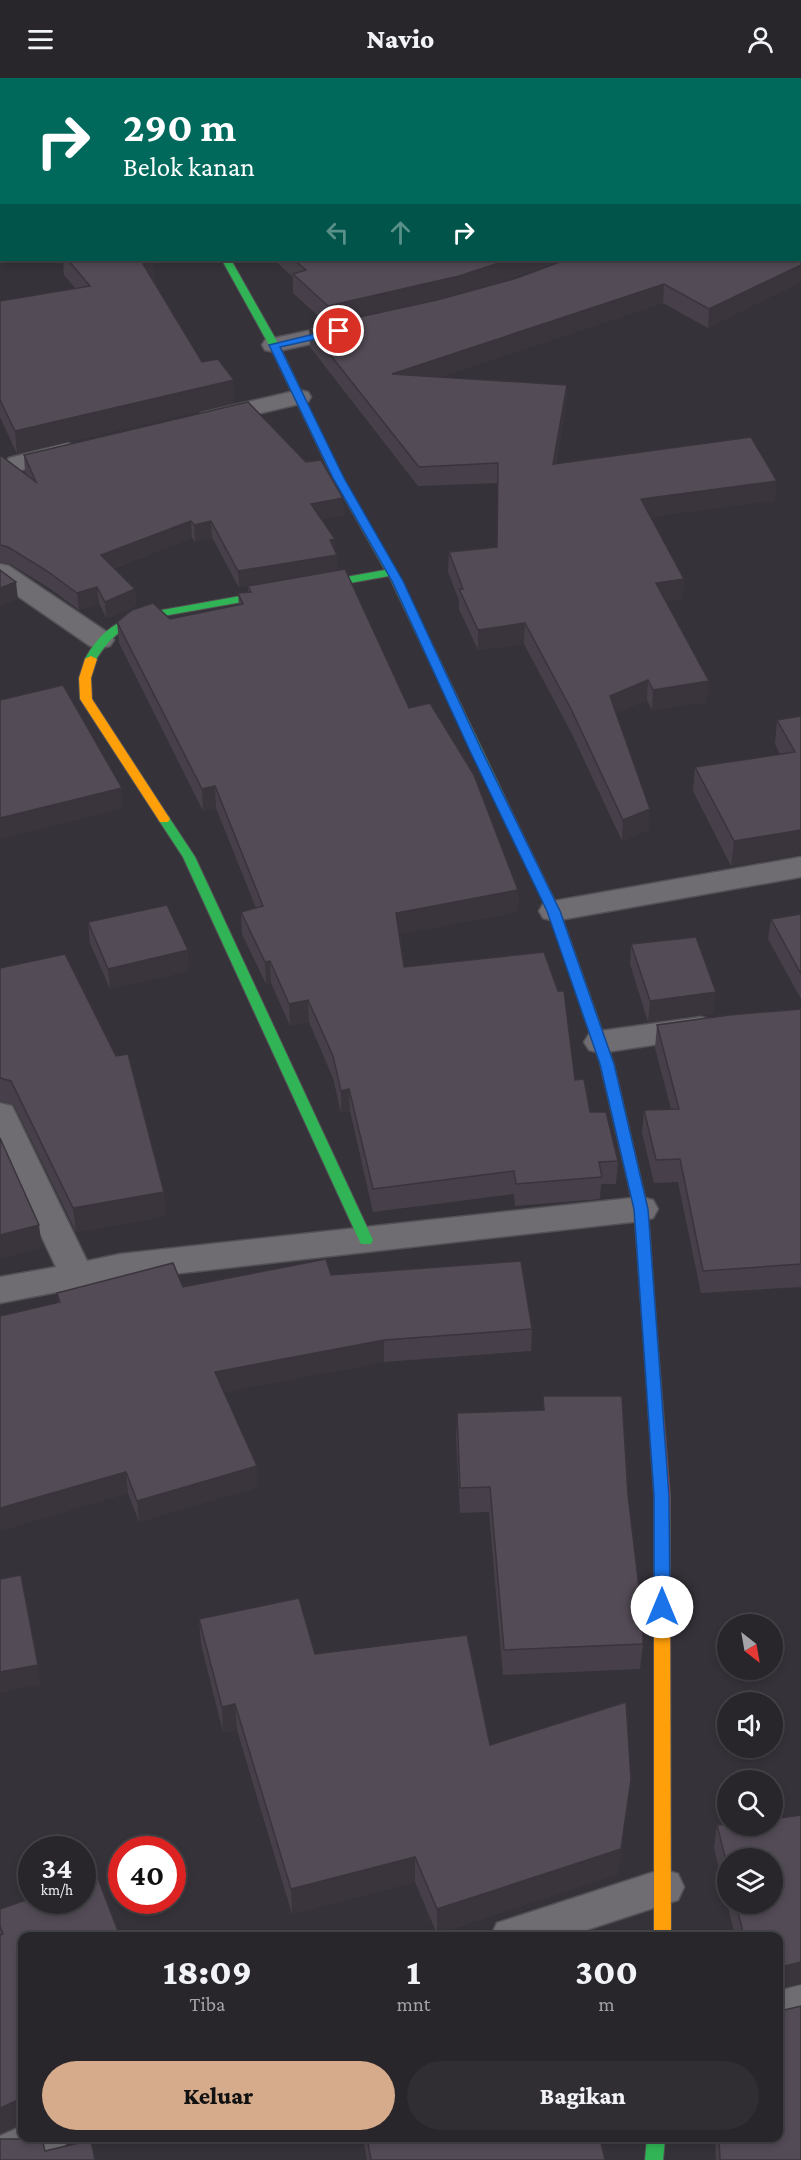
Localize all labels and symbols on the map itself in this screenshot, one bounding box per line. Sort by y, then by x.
pin [313,305,364,356]
position arrow [630,1575,694,1639]
north arrow [717,1614,783,1680]
speed limit sign: 40 [108,1836,186,1914]

